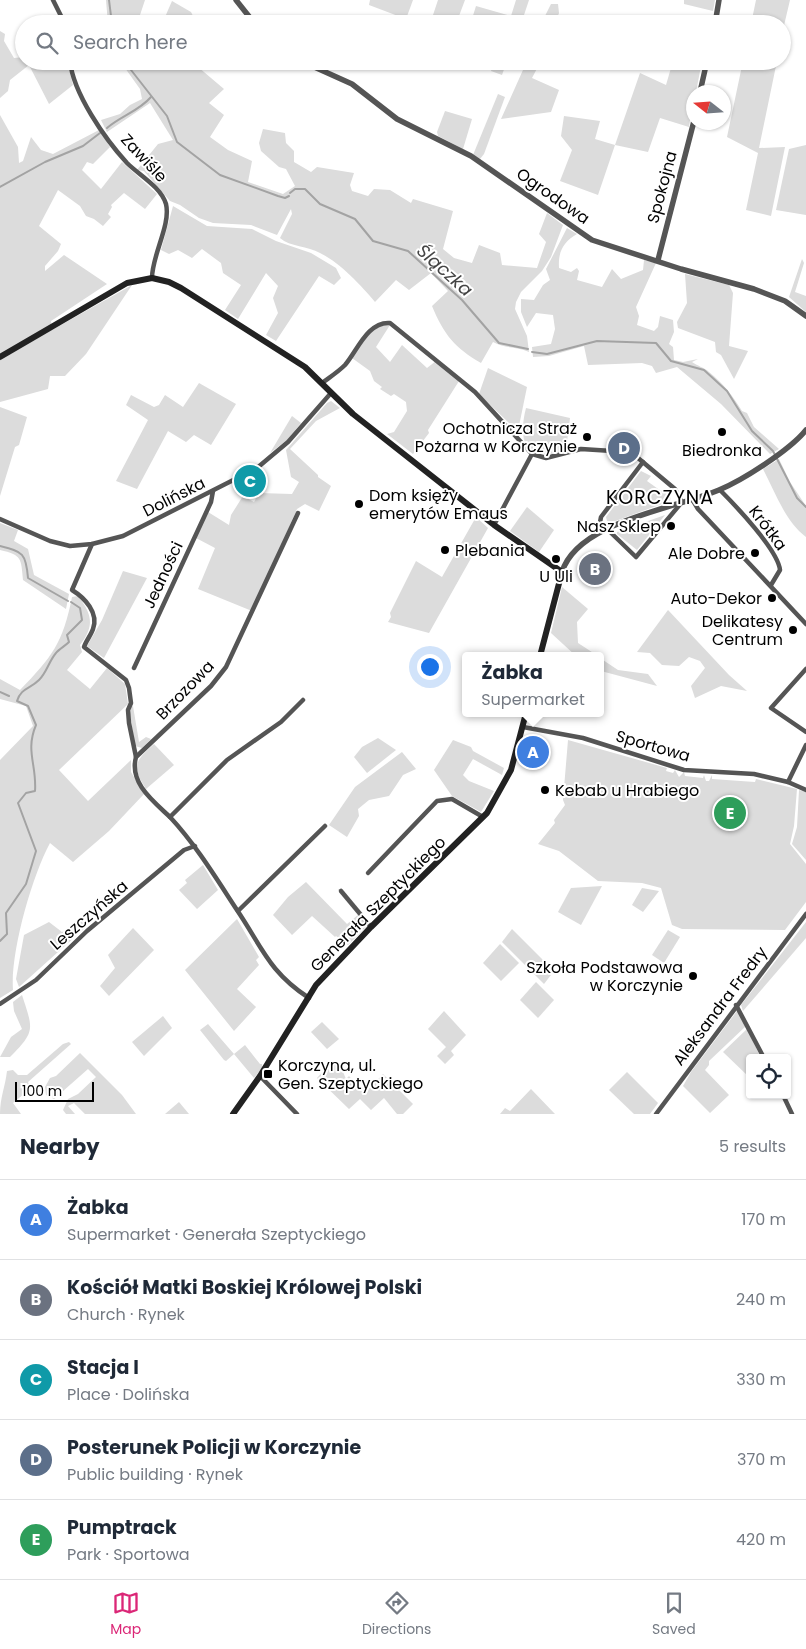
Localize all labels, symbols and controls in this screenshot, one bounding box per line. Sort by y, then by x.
search box [15,15,791,70]
icon: search [33,29,61,57]
text: Search here [73,29,187,56]
north arrow [686,85,731,130]
street label: Zawiśle [116,129,172,187]
street label: Spokojna [641,148,683,226]
street label: Ogrodowa [512,162,594,230]
water label: Ślączka [412,238,478,302]
place label: Ochotnicza Straż Pożarna w Korczynie [415,417,577,458]
marker: Biedronka [716,426,728,438]
pin: D [608,429,640,467]
marker: Ochotnicza Straż Pożarna w Korczynie [581,431,593,443]
place label: Biedronka [682,439,762,462]
pin: C [234,462,266,500]
street label: Dolińska [139,472,209,522]
place label: Dom księży emerytów Emaus [369,484,508,525]
district label: KORCZYNA [606,484,714,511]
marker: Dom księży emerytów Emaus [353,498,365,510]
street label: Krótka [744,501,792,555]
place label: Nasz Sklep [577,515,661,538]
marker: Nasz Sklep [665,520,677,532]
street label: Jedności [137,538,189,612]
place label: Plebania [455,539,525,562]
place label: Ale Dobre [668,542,745,565]
marker: Plebania [439,544,451,556]
marker: Ale Dobre [749,547,761,559]
pin: B [579,550,611,588]
marker: U Uli [550,553,562,565]
place label: U Uli [539,565,573,588]
place label: Auto-Dekor [670,587,762,610]
marker: Auto-Dekor [766,592,778,604]
place label: Delikatesy Centrum [702,610,783,651]
marker: Delikatesy Centrum [787,624,799,636]
popup [462,652,604,717]
your location [417,654,443,680]
street label: Brzozowa [151,655,219,725]
text: Żabka [481,659,543,686]
text: Supermarket [481,688,585,711]
street label: Sportowa [613,724,693,768]
pin: A [517,733,549,771]
place label: Kebab u Hrabiego [555,779,699,802]
marker: Kebab u Hrabiego [539,784,551,796]
pin: E [714,794,746,832]
street label: Generała Szeptyckiego [305,831,451,977]
street label: Leszczyńska [45,875,133,955]
street label: Aleksandra Fredry [668,942,772,1070]
place label: Szkoła Podstawowa w Korczynie [526,956,683,997]
marker: Szkoła Podstawowa w Korczynie [687,970,699,982]
place label: Korczyna, ul. Gen. Szeptyckiego [278,1054,423,1095]
map controls [746,1054,791,1099]
button: locate [746,1054,791,1099]
marker: Korczyna, ul. Gen. Szeptyckiego [262,1068,274,1080]
scale bar [15,1079,94,1102]
text: 100 m [22,1081,62,1101]
text: Nearby [20,1132,100,1161]
text: 5 results [719,1135,786,1158]
text: Żabka [67,1194,129,1221]
text: A [30,1208,42,1231]
text: 170 m [741,1208,786,1231]
text: Supermarket · Generała Szeptyckiego [67,1223,366,1246]
text: Kościół Matki Boskiej Królowej Polski [67,1274,422,1301]
text: B [31,1288,41,1311]
text: 240 m [736,1288,786,1311]
text: Church · Rynek [67,1303,185,1326]
text: Stacja I [67,1354,139,1381]
text: C [30,1368,42,1391]
text: 330 m [736,1368,786,1391]
text: Place · Dolińska [67,1383,190,1406]
text: Posterunek Policji w Korczynie [67,1434,361,1461]
text: D [30,1448,42,1471]
text: 370 m [737,1448,786,1471]
text: Public building · Rynek [67,1463,243,1486]
text: Pumptrack [67,1514,177,1541]
text: E [32,1528,40,1551]
text: 420 m [736,1528,786,1551]
text: Park · Sportowa [67,1543,190,1566]
tab: Map [110,1589,141,1640]
tab: Directions [362,1589,431,1640]
tab: Saved [652,1589,696,1640]

